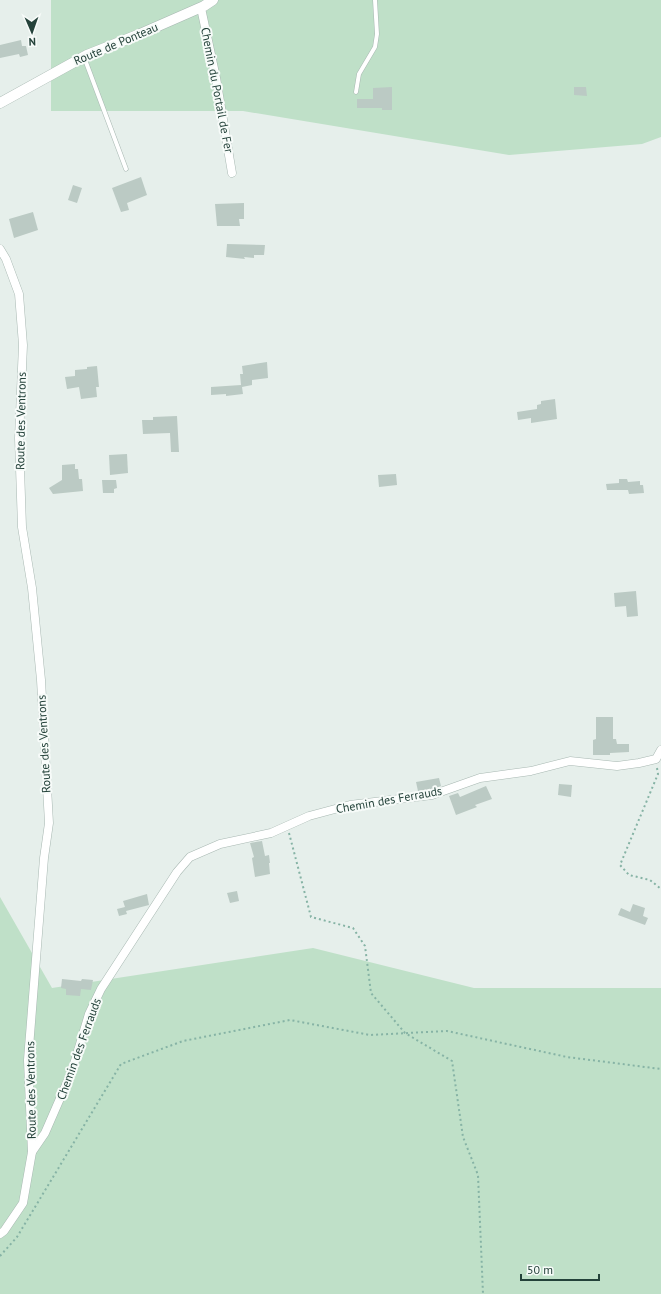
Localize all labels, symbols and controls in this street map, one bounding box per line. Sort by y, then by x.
north arrow [12,12,52,52]
street label: Route de Ponteau [71,19,160,68]
street label: Chemin du Portail de Fer [198,26,237,154]
text: N [28,35,36,49]
street label: Route des Ventrons [12,372,29,470]
street label: Route des Ventrons [33,695,54,793]
street label: Chemin des Ferrauds [335,783,443,816]
street label: Chemin des Ferrauds [53,996,104,1102]
street label: Route des Ventrons [22,1041,39,1139]
scale bar [521,1256,599,1282]
text: 50 m [527,1262,553,1277]

